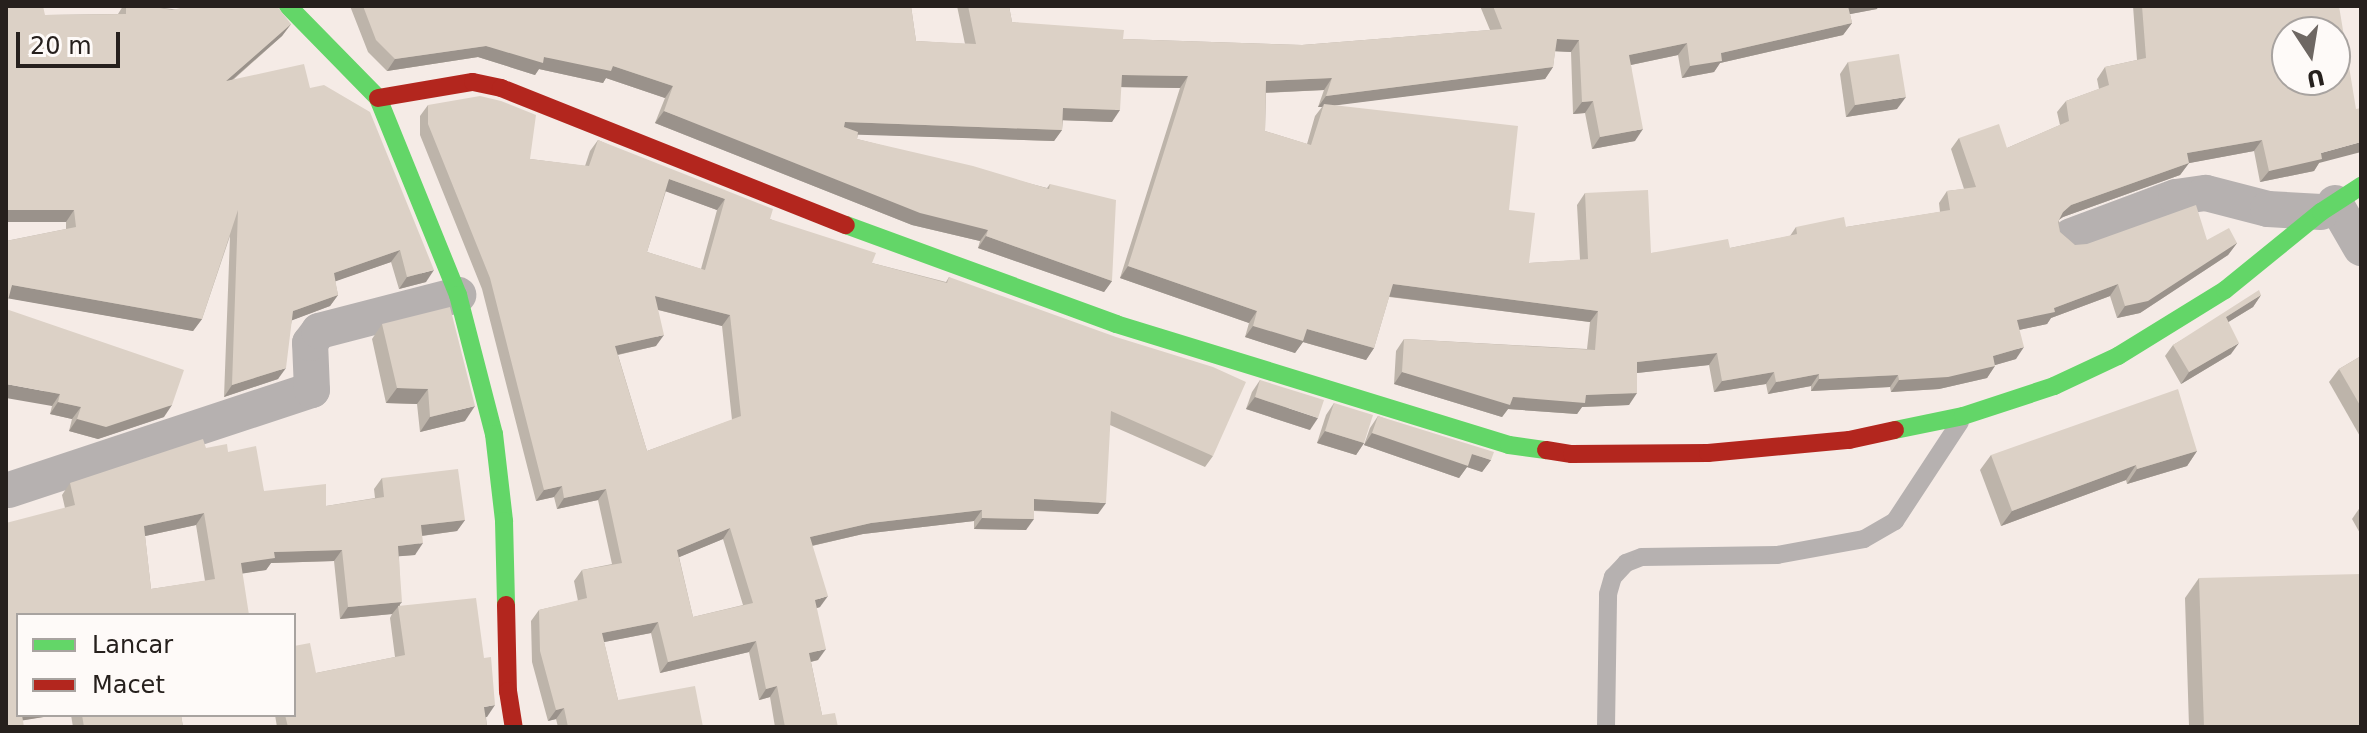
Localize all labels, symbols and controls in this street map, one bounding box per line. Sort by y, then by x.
scale bar [20,16,124,66]
north arrow [2271,16,2351,96]
text: 20 m [30,32,92,60]
text: U [2304,64,2327,92]
legend [16,613,296,717]
text: Lancar [92,631,173,659]
text: Macet [92,671,165,699]

